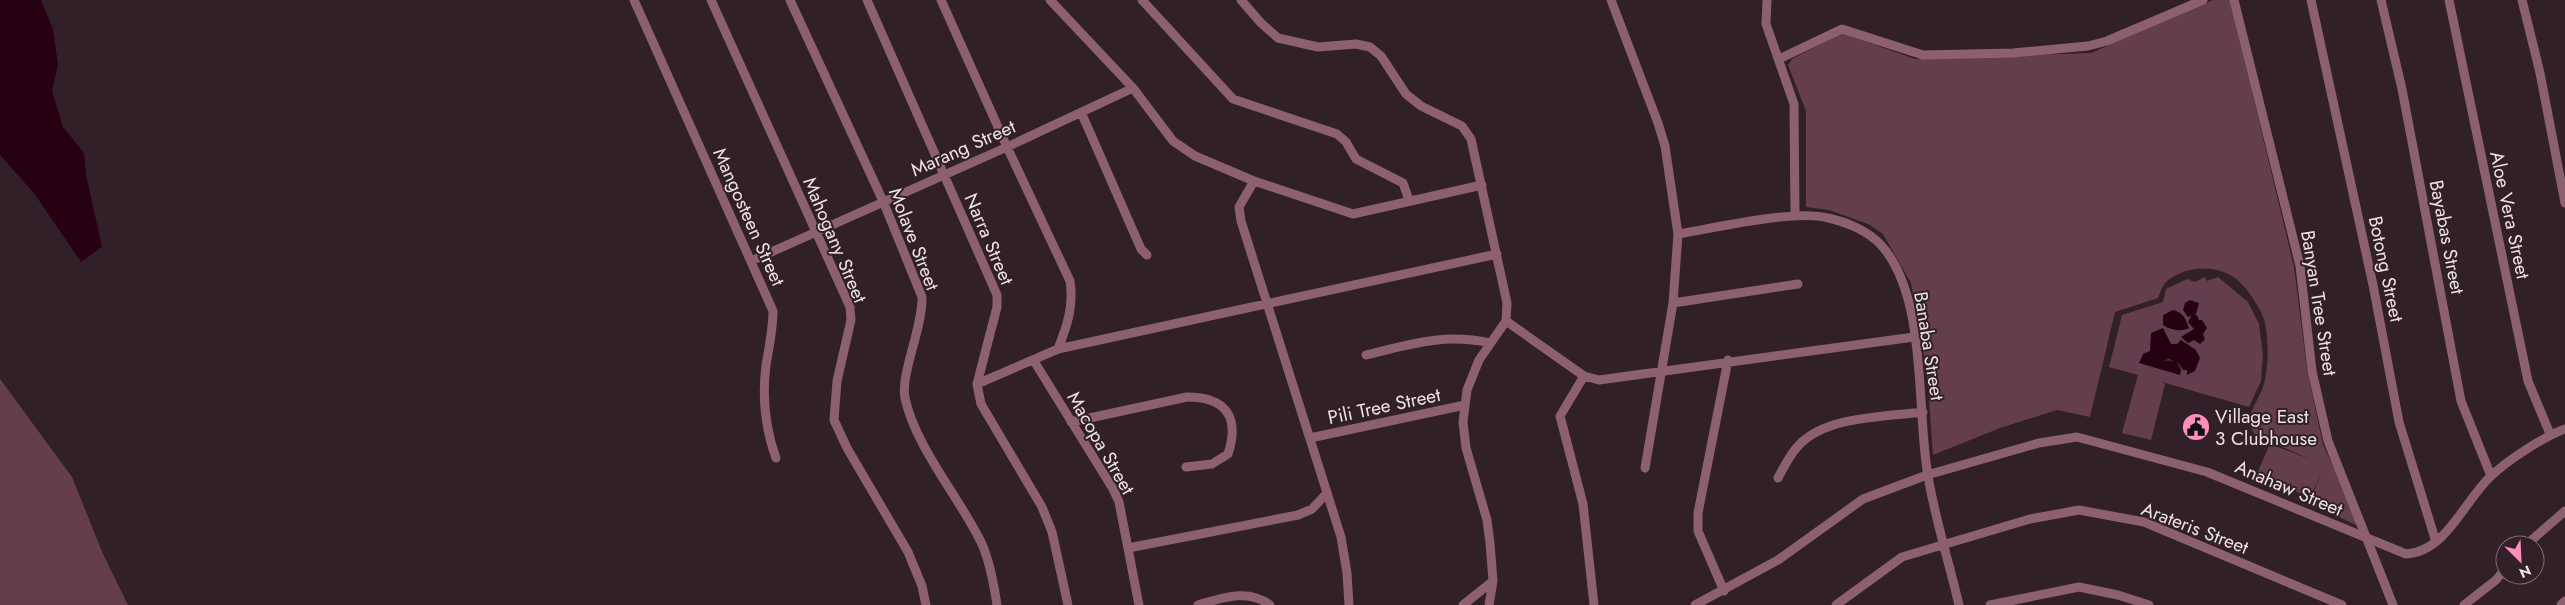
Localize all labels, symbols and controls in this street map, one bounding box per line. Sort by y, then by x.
street label: Marang Street [906,113,1020,183]
street label: Mangosteen Street [706,144,792,291]
street label: Aloe Vera Street [2483,148,2537,282]
street label: Mahogany Street [796,173,874,307]
street label: Bayabas Street [2423,178,2471,297]
street label: Molave Street [882,184,946,295]
street label: Narra Street [958,189,1021,289]
street label: Botong Street [2362,213,2410,325]
street label: Banyan Tree Street [2294,228,2344,378]
street label: Banaba Street [1907,290,1951,403]
street label: Pili Tree Street [1325,381,1443,431]
street label: Macopa Street [1061,386,1142,500]
place label: Village East 3 Clubhouse [2215,403,2317,452]
public building icon: Village East 3 Clubhouse [2181,412,2211,442]
street label: Anahaw Street [2231,453,2347,523]
street label: Arateris Street [2138,495,2253,561]
north arrow [2495,535,2545,585]
text: N [2516,560,2534,583]

